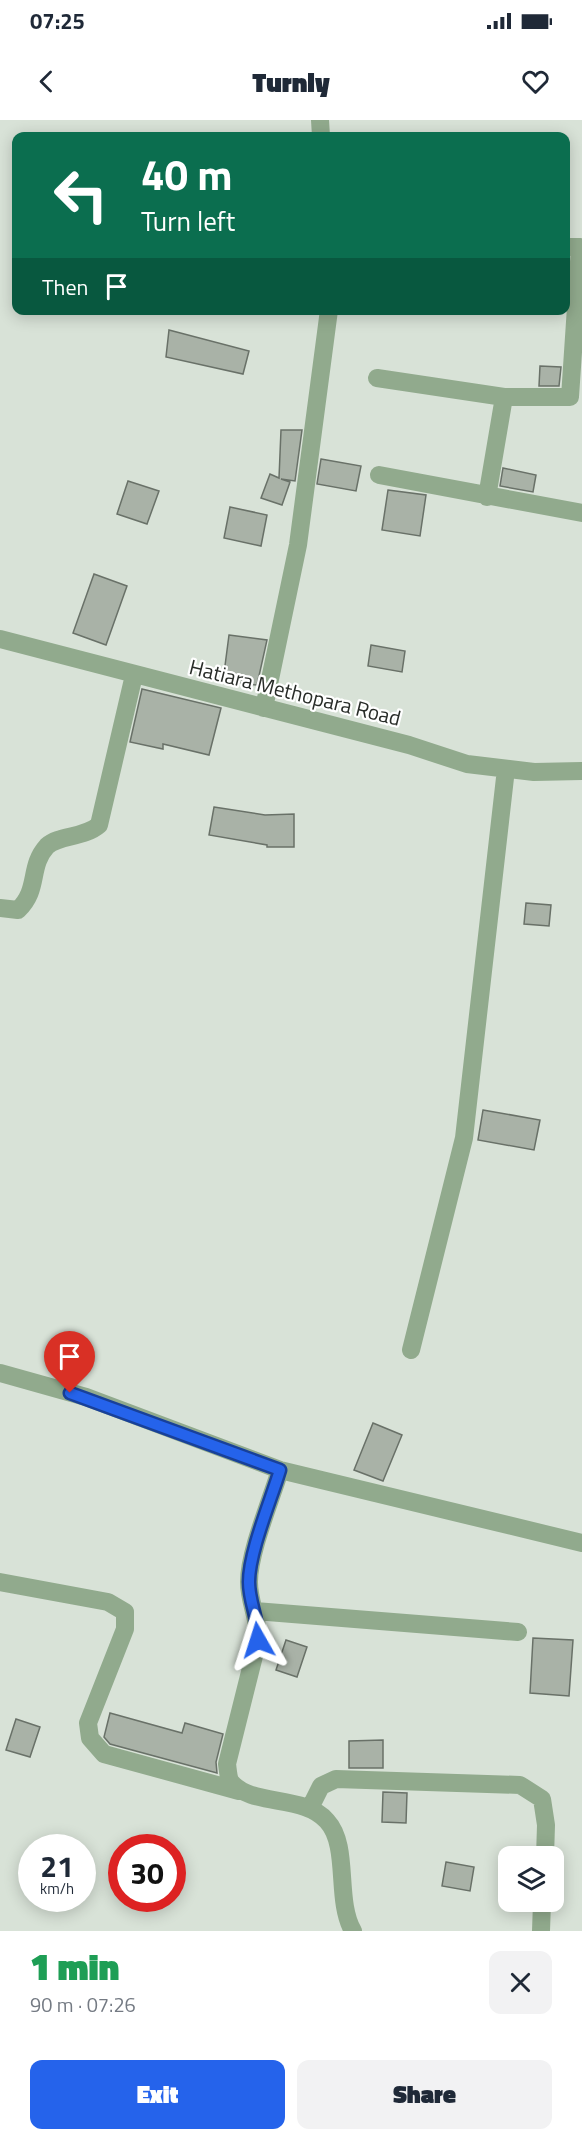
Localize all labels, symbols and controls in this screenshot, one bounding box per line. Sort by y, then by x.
text: 07:25 [30,4,85,38]
text: Turnly [252,61,330,102]
icon: back [30,65,63,98]
icon: heart [519,65,552,98]
text: 40 m [141,142,233,206]
icon: left [42,156,120,234]
text: Turn left [141,200,235,241]
text: Then [42,270,88,304]
icon: arrive [100,270,133,303]
street label: Hatiara Methopara Road [186,650,404,734]
pin [44,1331,95,1393]
icon: arrive [53,1340,86,1373]
position arrow [226,1608,290,1672]
speed limit sign: 30 [108,1834,186,1912]
text: 21 [40,1843,74,1889]
map controls [498,1846,564,1912]
button: layers [498,1846,564,1912]
text: km/h [40,1877,74,1900]
text: 1 min [30,1939,119,1994]
button: close [489,1951,552,2014]
text: 90 m · 07:26 [30,1989,136,2020]
button: Exit [30,2060,285,2129]
button: Share [297,2060,552,2129]

